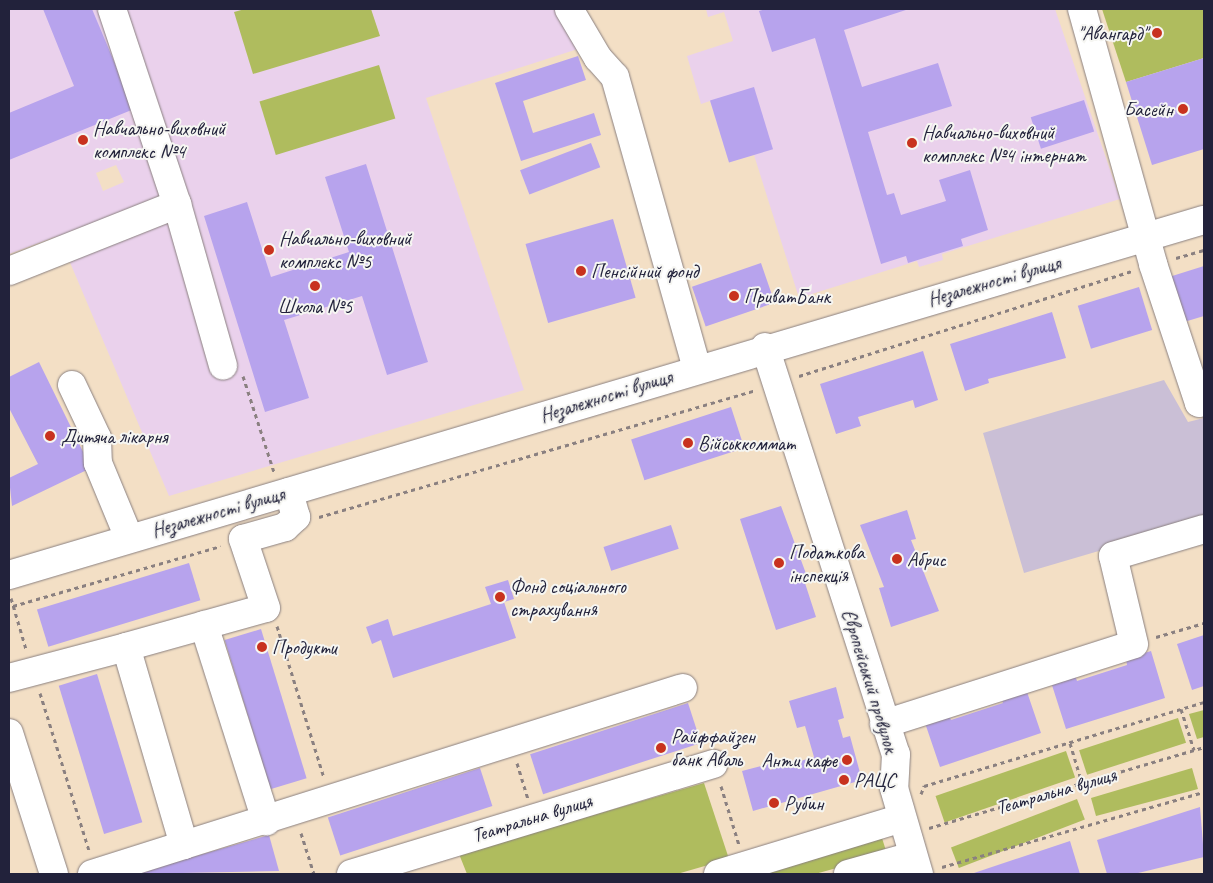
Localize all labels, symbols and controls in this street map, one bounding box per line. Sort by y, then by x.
place label: "Авангард" [1078,21,1147,45]
marker: "Авангард" [1151,27,1163,39]
place label: Басейн [1124,97,1173,121]
marker: Басейн [1177,103,1189,115]
place label: Навчально-виховний комплекс №4 [93,116,225,163]
place label: Навчально-виховний комплекс №4 інтернат [922,120,1086,167]
marker: Навчально-виховний комплекс №4 [77,134,89,146]
marker: Навчально-виховний комплекс №4 інтернат [906,137,918,149]
place label: Навчально-виховний комплекс №5 [279,226,411,273]
marker: Навчально-виховний комплекс №5 [263,244,275,256]
street label: Незалежності вулиця [925,251,1063,311]
place label: Пенсійний фонд [591,259,698,283]
marker: Пенсійний фонд [575,265,587,277]
marker: Школа №5 [309,280,321,292]
place label: ПриватБанк [744,284,830,308]
marker: ПриватБанк [728,290,740,302]
place label: Школа №5 [278,294,352,318]
street label: Незалежності вулиця [537,364,675,428]
place label: Дитяча лікарня [61,424,168,448]
marker: Дитяча лікарня [43,429,57,443]
place label: Військкоммат [698,431,795,455]
marker: Військкоммат [682,437,694,449]
street label: Незалежності вулиця [149,482,287,542]
place label: Податкова інспекція [789,540,864,587]
place label: Абрис [907,547,946,571]
marker: Абрис [891,553,903,565]
marker: Податкова інспекція [773,557,785,569]
place label: Фонд соціального страхування [510,574,625,621]
marker: Фонд соціального страхування [494,591,506,603]
street label: Європейський провулок [837,606,903,756]
place label: Продукти [272,635,336,659]
marker: Продукти [256,641,268,653]
place label: Райффайзен банк Аваль [671,724,755,771]
marker: Райффайзен банк Аваль [655,742,667,754]
place label: Анти кафе [761,748,837,772]
marker: Анти кафе [841,754,853,766]
street label: Театральна вулиця [993,762,1119,820]
place label: РАЦС [854,768,895,792]
marker: РАЦС [838,774,850,786]
street label: Театральна вулиця [469,788,595,848]
place label: Рубин [784,791,823,815]
marker: Рубин [768,797,780,809]

